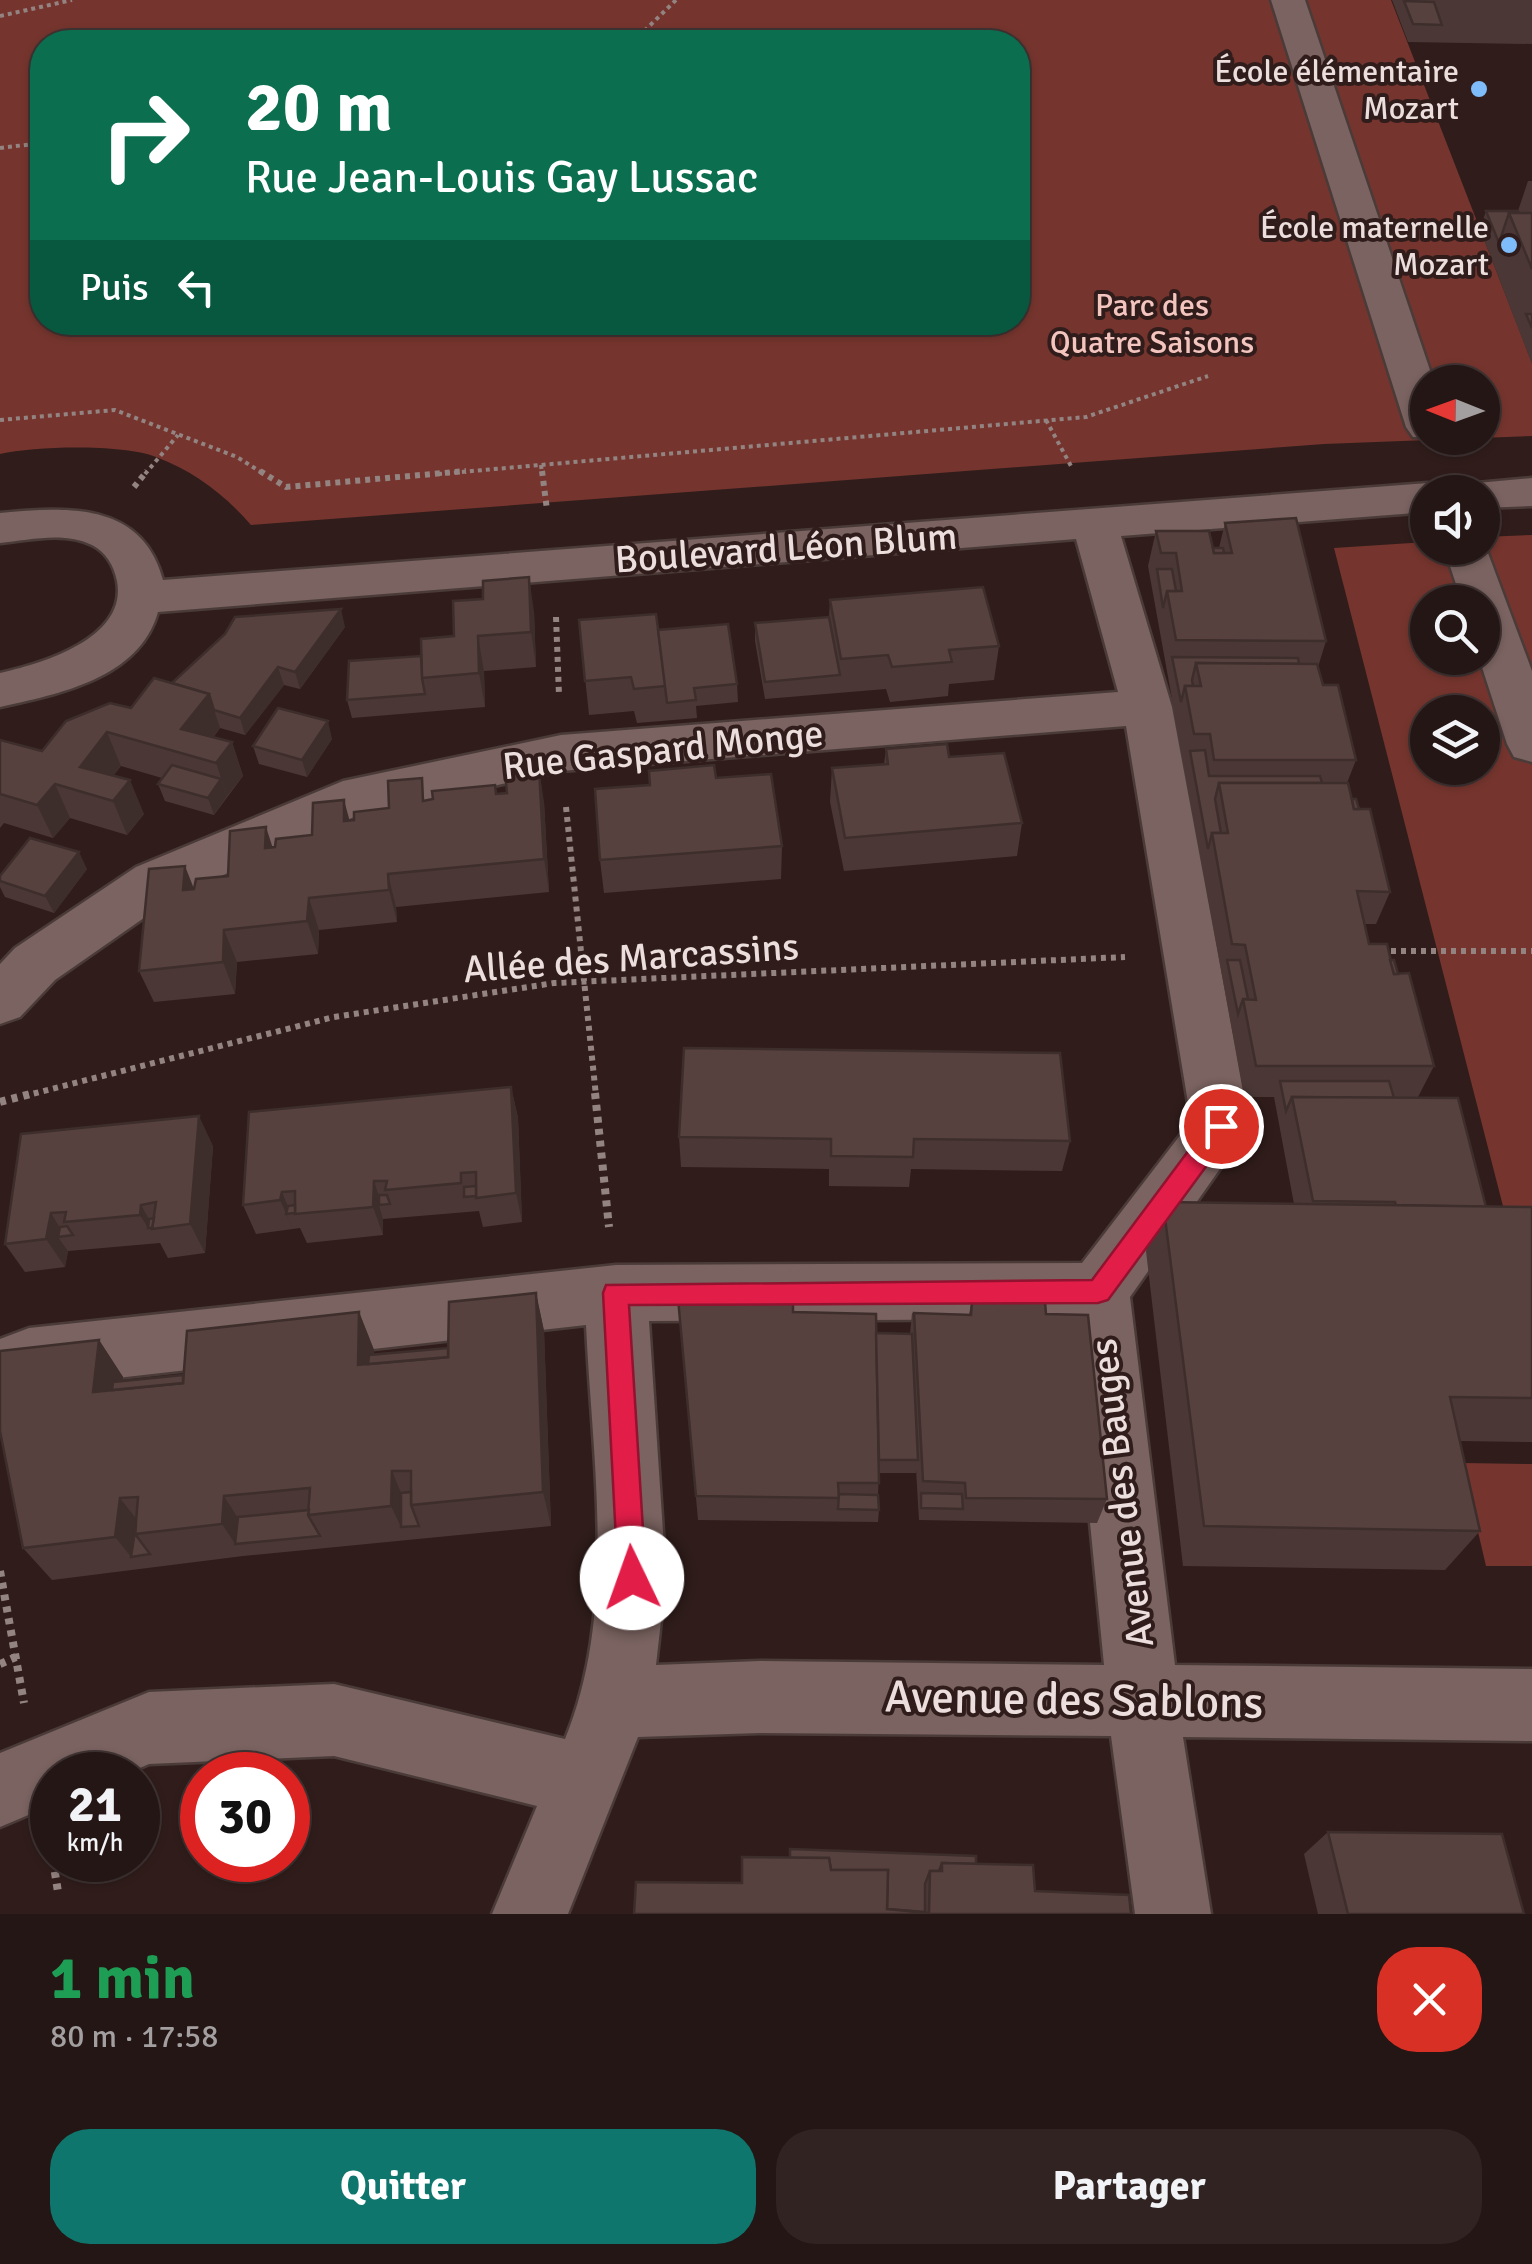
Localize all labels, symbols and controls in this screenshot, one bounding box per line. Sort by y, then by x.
place label: École élémentaire Mozart [1214,52,1459,128]
text: 20 m [245,64,393,150]
icon: right [80,70,210,200]
marker: École élémentaire Mozart [1468,78,1490,100]
text: Rue Jean-Louis Gay Lussac [245,150,758,205]
place label: École maternelle Mozart [1260,208,1489,284]
marker: École maternelle Mozart [1498,234,1520,256]
icon: left [169,260,224,315]
text: Puis [80,264,149,311]
park label: Parc des Quatre Saisons [1050,286,1254,362]
north arrow [1410,365,1500,455]
map controls [1410,365,1500,785]
button: sound [1410,475,1500,565]
street label: Boulevard Léon Blum [613,513,959,583]
button: search [1410,585,1500,675]
button: layers [1410,695,1500,785]
street label: Rue Gaspard Monge [500,710,826,790]
street label: Allée des Marcassins [462,923,800,993]
pin [1179,1084,1264,1169]
icon: arrive [1194,1099,1249,1154]
street label: Avenue des Bauges [1080,1336,1164,1650]
position arrow [580,1526,684,1630]
street label: Avenue des Sablons [884,1669,1264,1731]
speed limit sign: 30 [180,1752,310,1882]
text: 21 [68,1774,122,1836]
text: km/h [67,1827,123,1858]
text: 1 min [50,1942,195,2016]
button: close [1377,1947,1482,2052]
text: 80 m · 17:58 [50,2017,219,2056]
button: Quitter [50,2129,756,2244]
button: Partager [776,2129,1482,2244]

